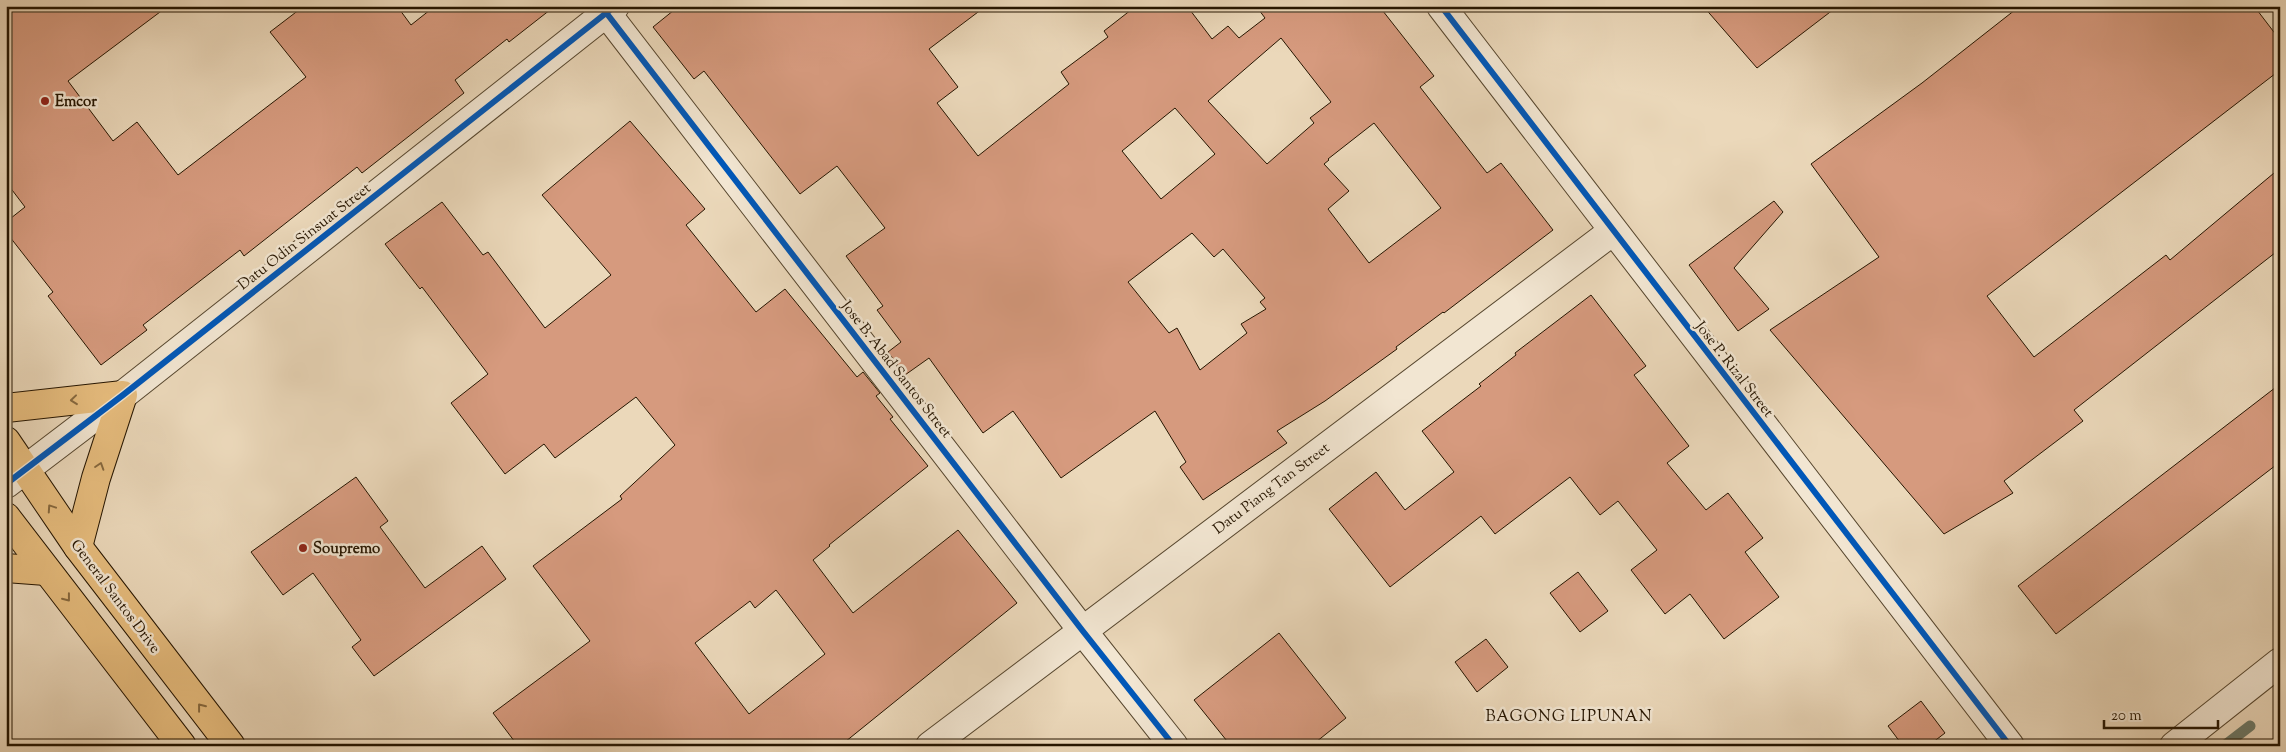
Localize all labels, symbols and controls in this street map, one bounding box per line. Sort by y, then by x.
place label: Emcor [55,92,97,113]
marker: Emcor [39,95,51,107]
street label: Datu Odin Sinsuat Street [234,179,376,296]
street label: Jose B. Abad Santos Street [835,296,956,443]
street label: Jose P. Rizal Street [1689,317,1778,422]
one-way arrow [70,394,78,405]
street label: Datu Piang Tan Street [1209,438,1335,540]
one-way arrow [94,463,104,471]
one-way arrow [48,504,57,513]
street label: General Santos Drive [65,535,165,658]
place label: Soupremo [313,539,380,560]
marker: Soupremo [297,542,309,554]
one-way arrow [62,592,70,601]
scale bar [2104,697,2217,729]
one-way arrow [199,704,207,713]
district label: BAGONG LIPUNAN [1486,706,1652,729]
text: 20 m [2111,706,2142,727]

